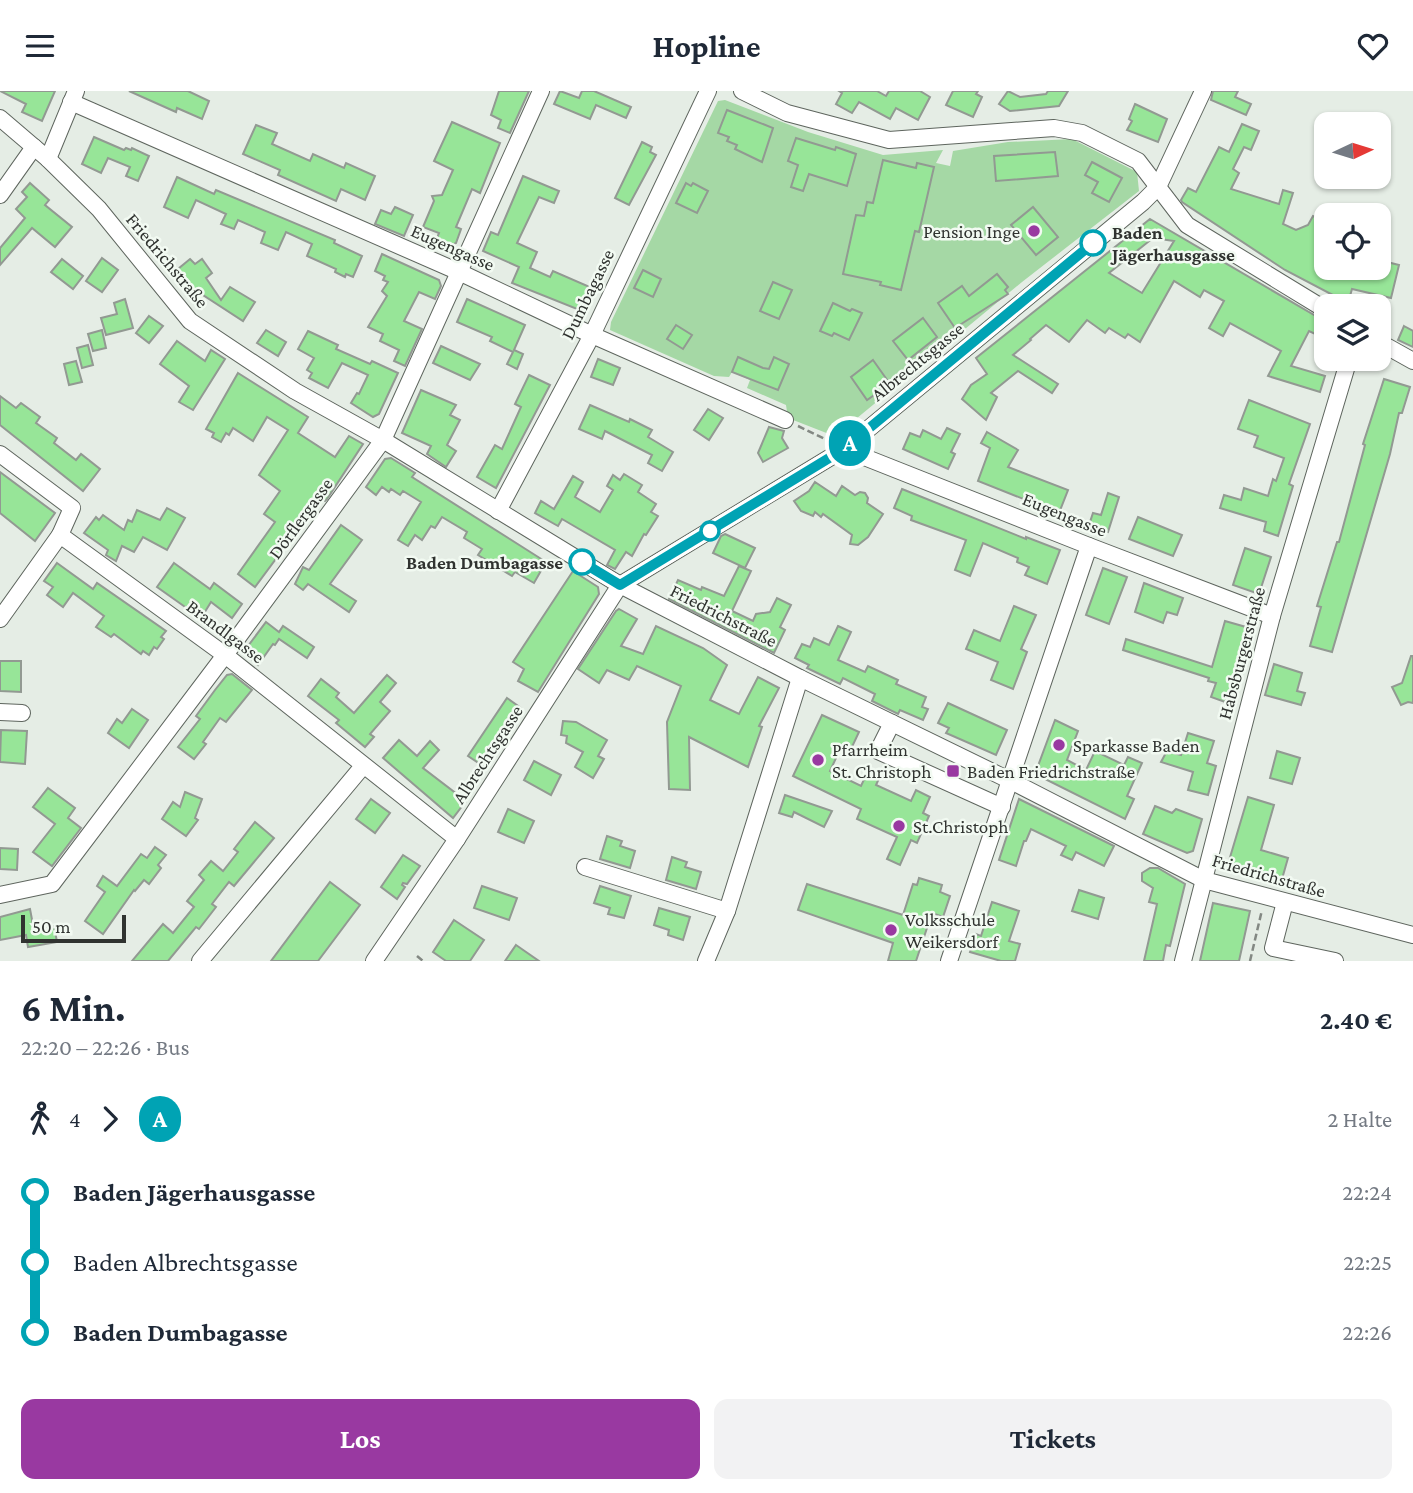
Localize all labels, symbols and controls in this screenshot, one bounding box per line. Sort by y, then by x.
icon: menu [21,27,59,65]
icon: heart [1354,27,1392,65]
text: Hopline [652,28,761,64]
north arrow [1314,112,1391,189]
map controls [1314,112,1391,371]
button: locate [1314,203,1391,280]
street label: Friedrichstraße [122,209,213,312]
street label: Eugengasse [408,220,498,275]
place label: Pension Inge [923,221,1020,242]
place label: Baden Jägerhausgasse [1110,222,1235,265]
marker: Pension Inge [1026,223,1042,239]
marker: Baden Jägerhausgasse [1080,230,1106,256]
street label: Dumbagasse [557,246,618,343]
button: layers [1314,294,1391,371]
street label: Albrechtsgasse [867,318,968,405]
line badge: A [827,420,873,466]
text: A [843,429,857,456]
street label: Dörflergasse [264,474,337,563]
street label: Eugengasse [1020,488,1110,541]
unlabelled marker [700,521,720,541]
marker: Baden Dumbagasse [569,549,595,575]
place label: Baden Dumbagasse [406,552,563,573]
street label: Friedrichstraße [667,580,781,651]
street label: Habsburgerstraße [1214,584,1269,722]
street label: Brandlgasse [183,595,269,667]
street label: Albrechtsgasse [448,701,527,807]
place label: Sparkasse Baden [1073,735,1200,756]
marker: Sparkasse Baden [1051,737,1067,753]
place label: Pfarrheim St. Christoph [832,739,931,782]
marker: Pfarrheim St. Christoph [810,752,826,768]
place label: Baden Friedrichstraße [967,761,1135,782]
marker: Baden Friedrichstraße [945,763,961,779]
place label: St.Christoph [913,816,1008,837]
marker: St.Christoph [891,818,907,834]
street label: Friedrichstraße [1210,849,1328,902]
place label: Volksschule Weikersdorf [905,909,1000,952]
scale bar [21,912,126,944]
text: 50 m [32,916,71,937]
marker: Volksschule Weikersdorf [883,922,899,938]
text: 6 Min. [21,987,126,1029]
text: 2.40 € [1320,1006,1392,1035]
text: 22:20 – 22:26 · Bus [21,1034,190,1060]
icon: walk [21,1100,59,1138]
icon: forward [91,1100,129,1138]
text: A [153,1105,167,1132]
text: 4 [69,1106,81,1132]
text: 2 Halte [1327,1106,1392,1132]
text: Baden Jägerhausgasse [73,1178,315,1207]
text: 22:24 [1342,1179,1392,1205]
text: Baden Albrechtsgasse [73,1248,298,1277]
text: 22:25 [1343,1249,1392,1275]
text: Baden Dumbagasse [73,1318,288,1347]
text: 22:26 [1342,1319,1392,1345]
button: Los [21,1399,700,1479]
button: Tickets [714,1399,1392,1479]

